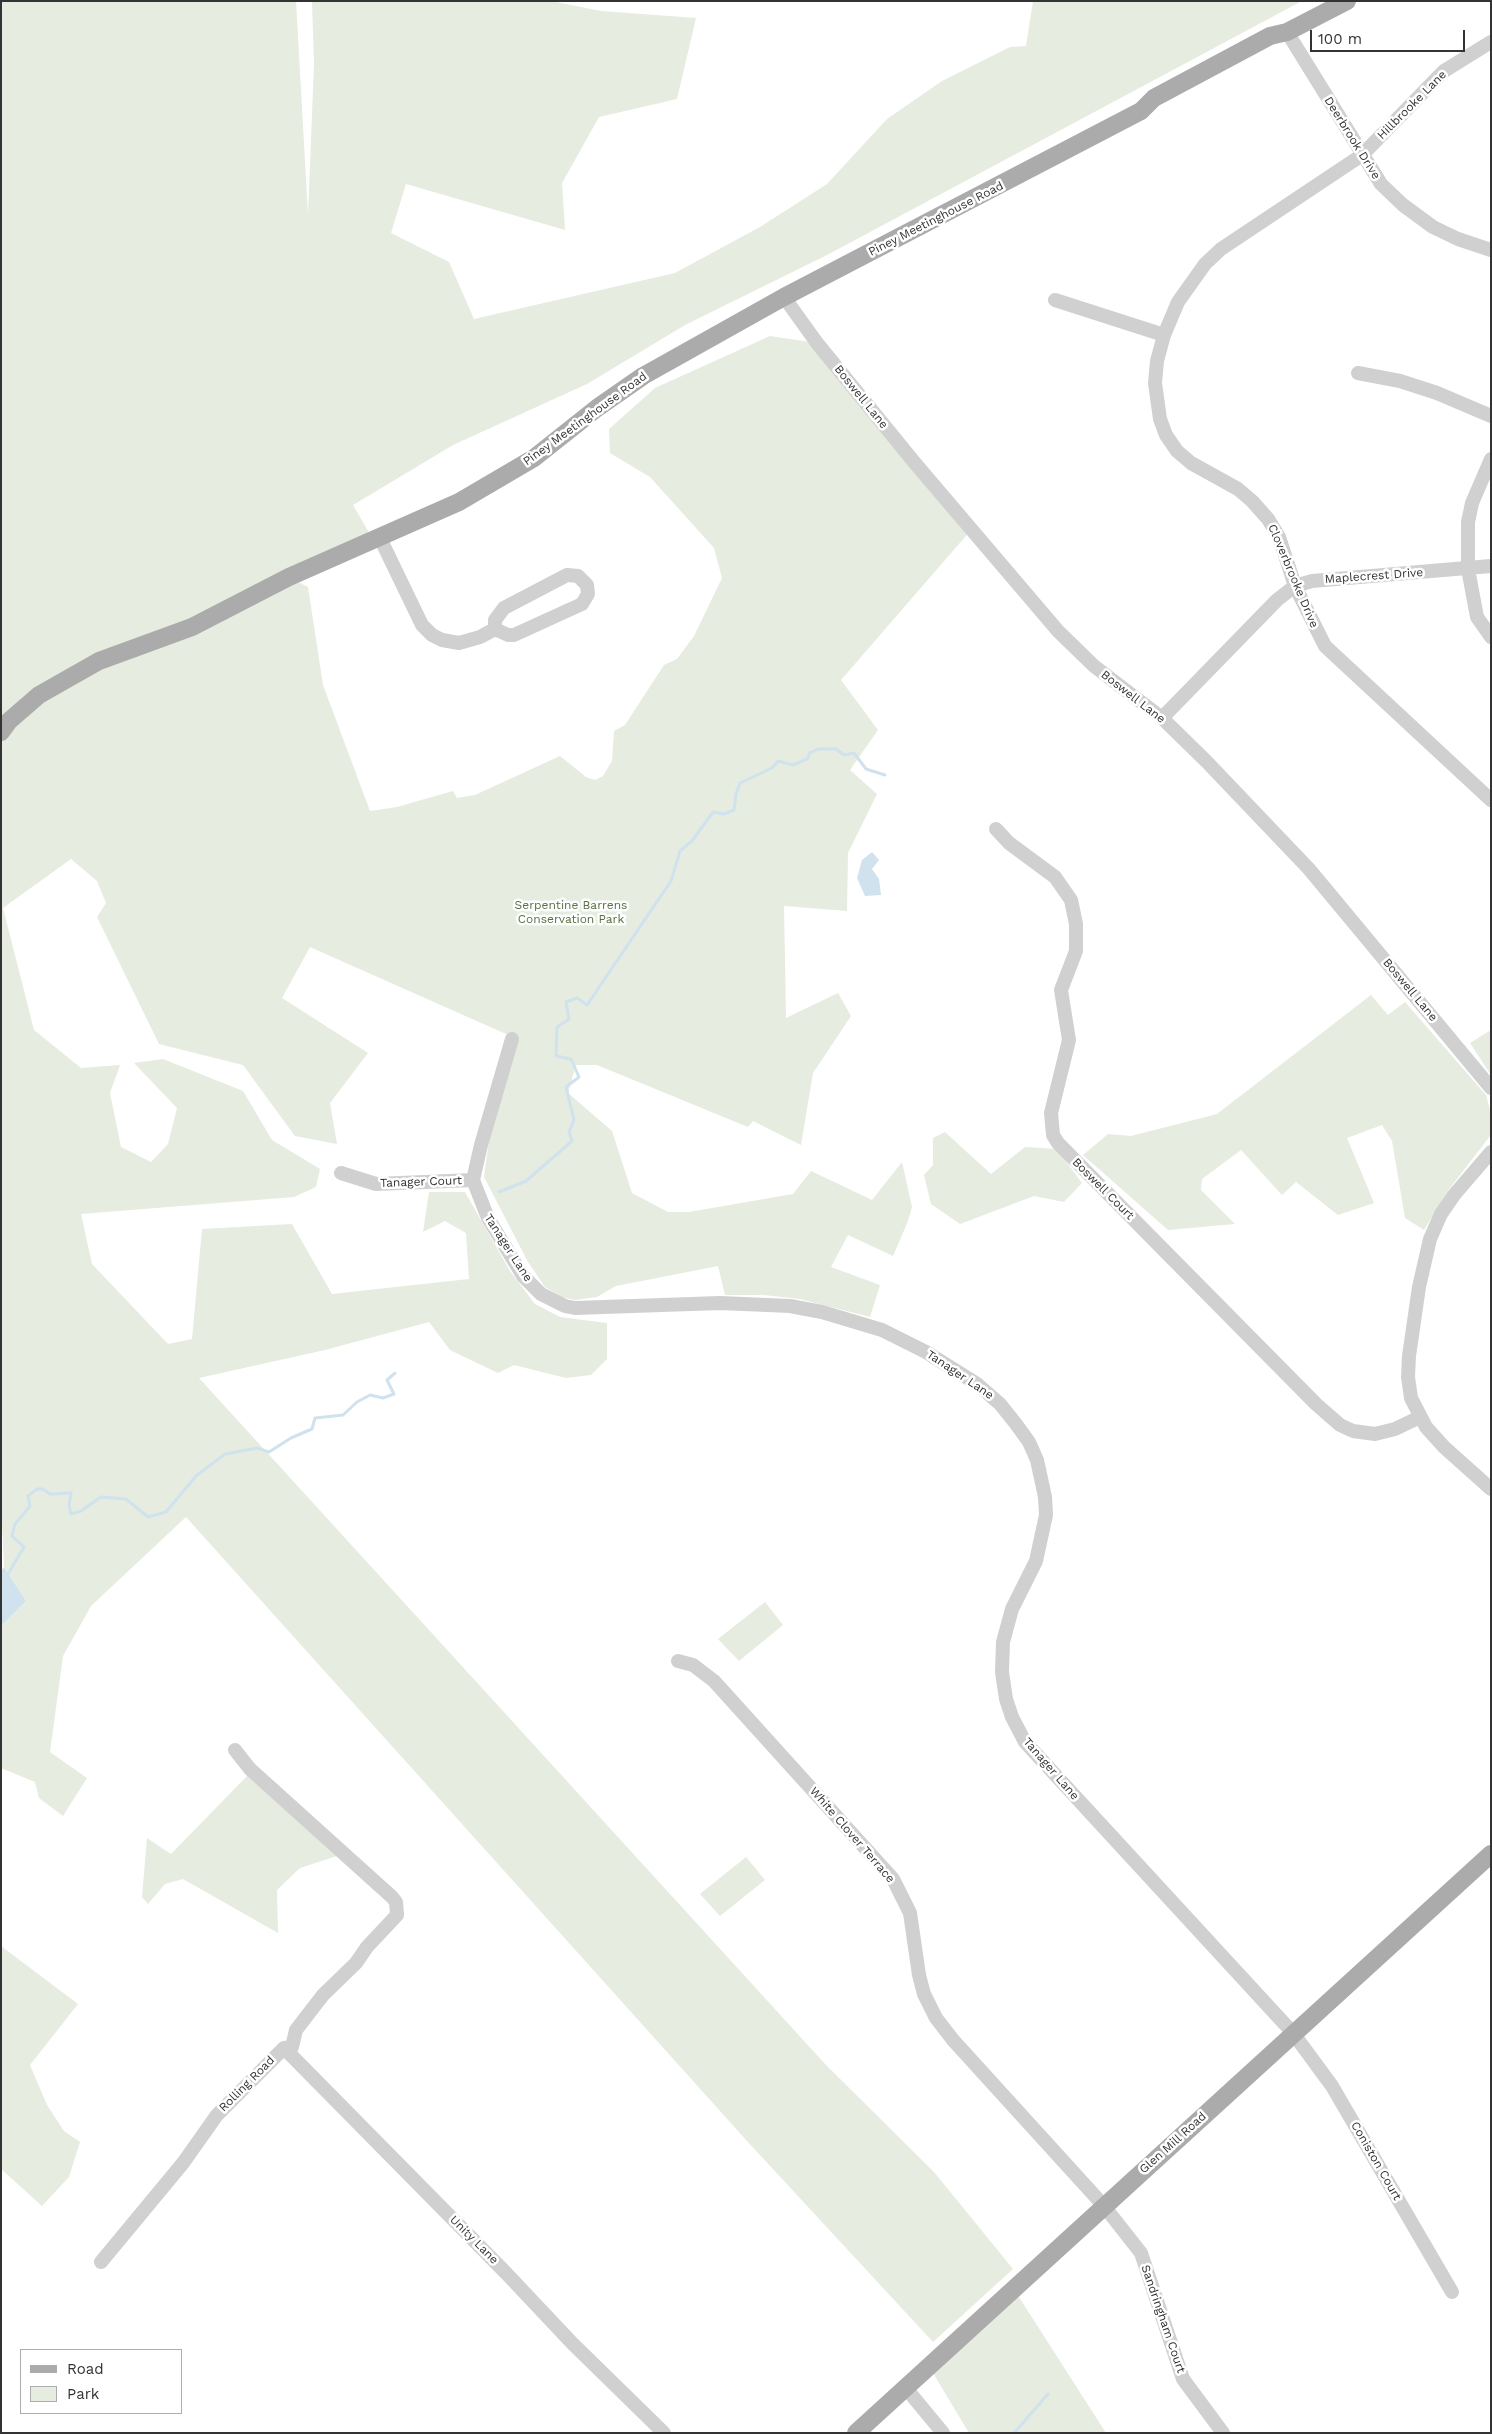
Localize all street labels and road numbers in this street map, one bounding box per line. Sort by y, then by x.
street label: Hillbrooke Lane [1374,67,1450,143]
street label: Deerbrook Drive [1321,94,1383,182]
street label: Piney Meetinghouse Road [866,179,1006,259]
street label: Boswell Lane [831,362,891,432]
street label: Piney Meetinghouse Road [520,369,650,469]
street label: Cloverbrooke Drive [1265,522,1321,630]
street label: Maplecrest Drive [1324,565,1424,587]
street label: Boswell Lane [1098,667,1168,727]
street label: Boswell Lane [1380,956,1440,1024]
street label: Boswell Court [1069,1155,1137,1223]
street label: Tanager Court [380,1173,462,1191]
street label: Tanager Lane [481,1212,535,1284]
street label: Tanager Lane [924,1347,996,1403]
street label: Tanager Lane [1020,1735,1082,1803]
street label: White Clover Terrace [806,1784,898,1886]
street label: Rolling Road [216,2053,278,2115]
street label: Glen Mill Road [1137,2109,1209,2177]
street label: Coniston Court [1348,2119,1404,2203]
street label: Unity Lane [447,2213,501,2267]
street label: Sandringham Court [1138,2263,1188,2375]

